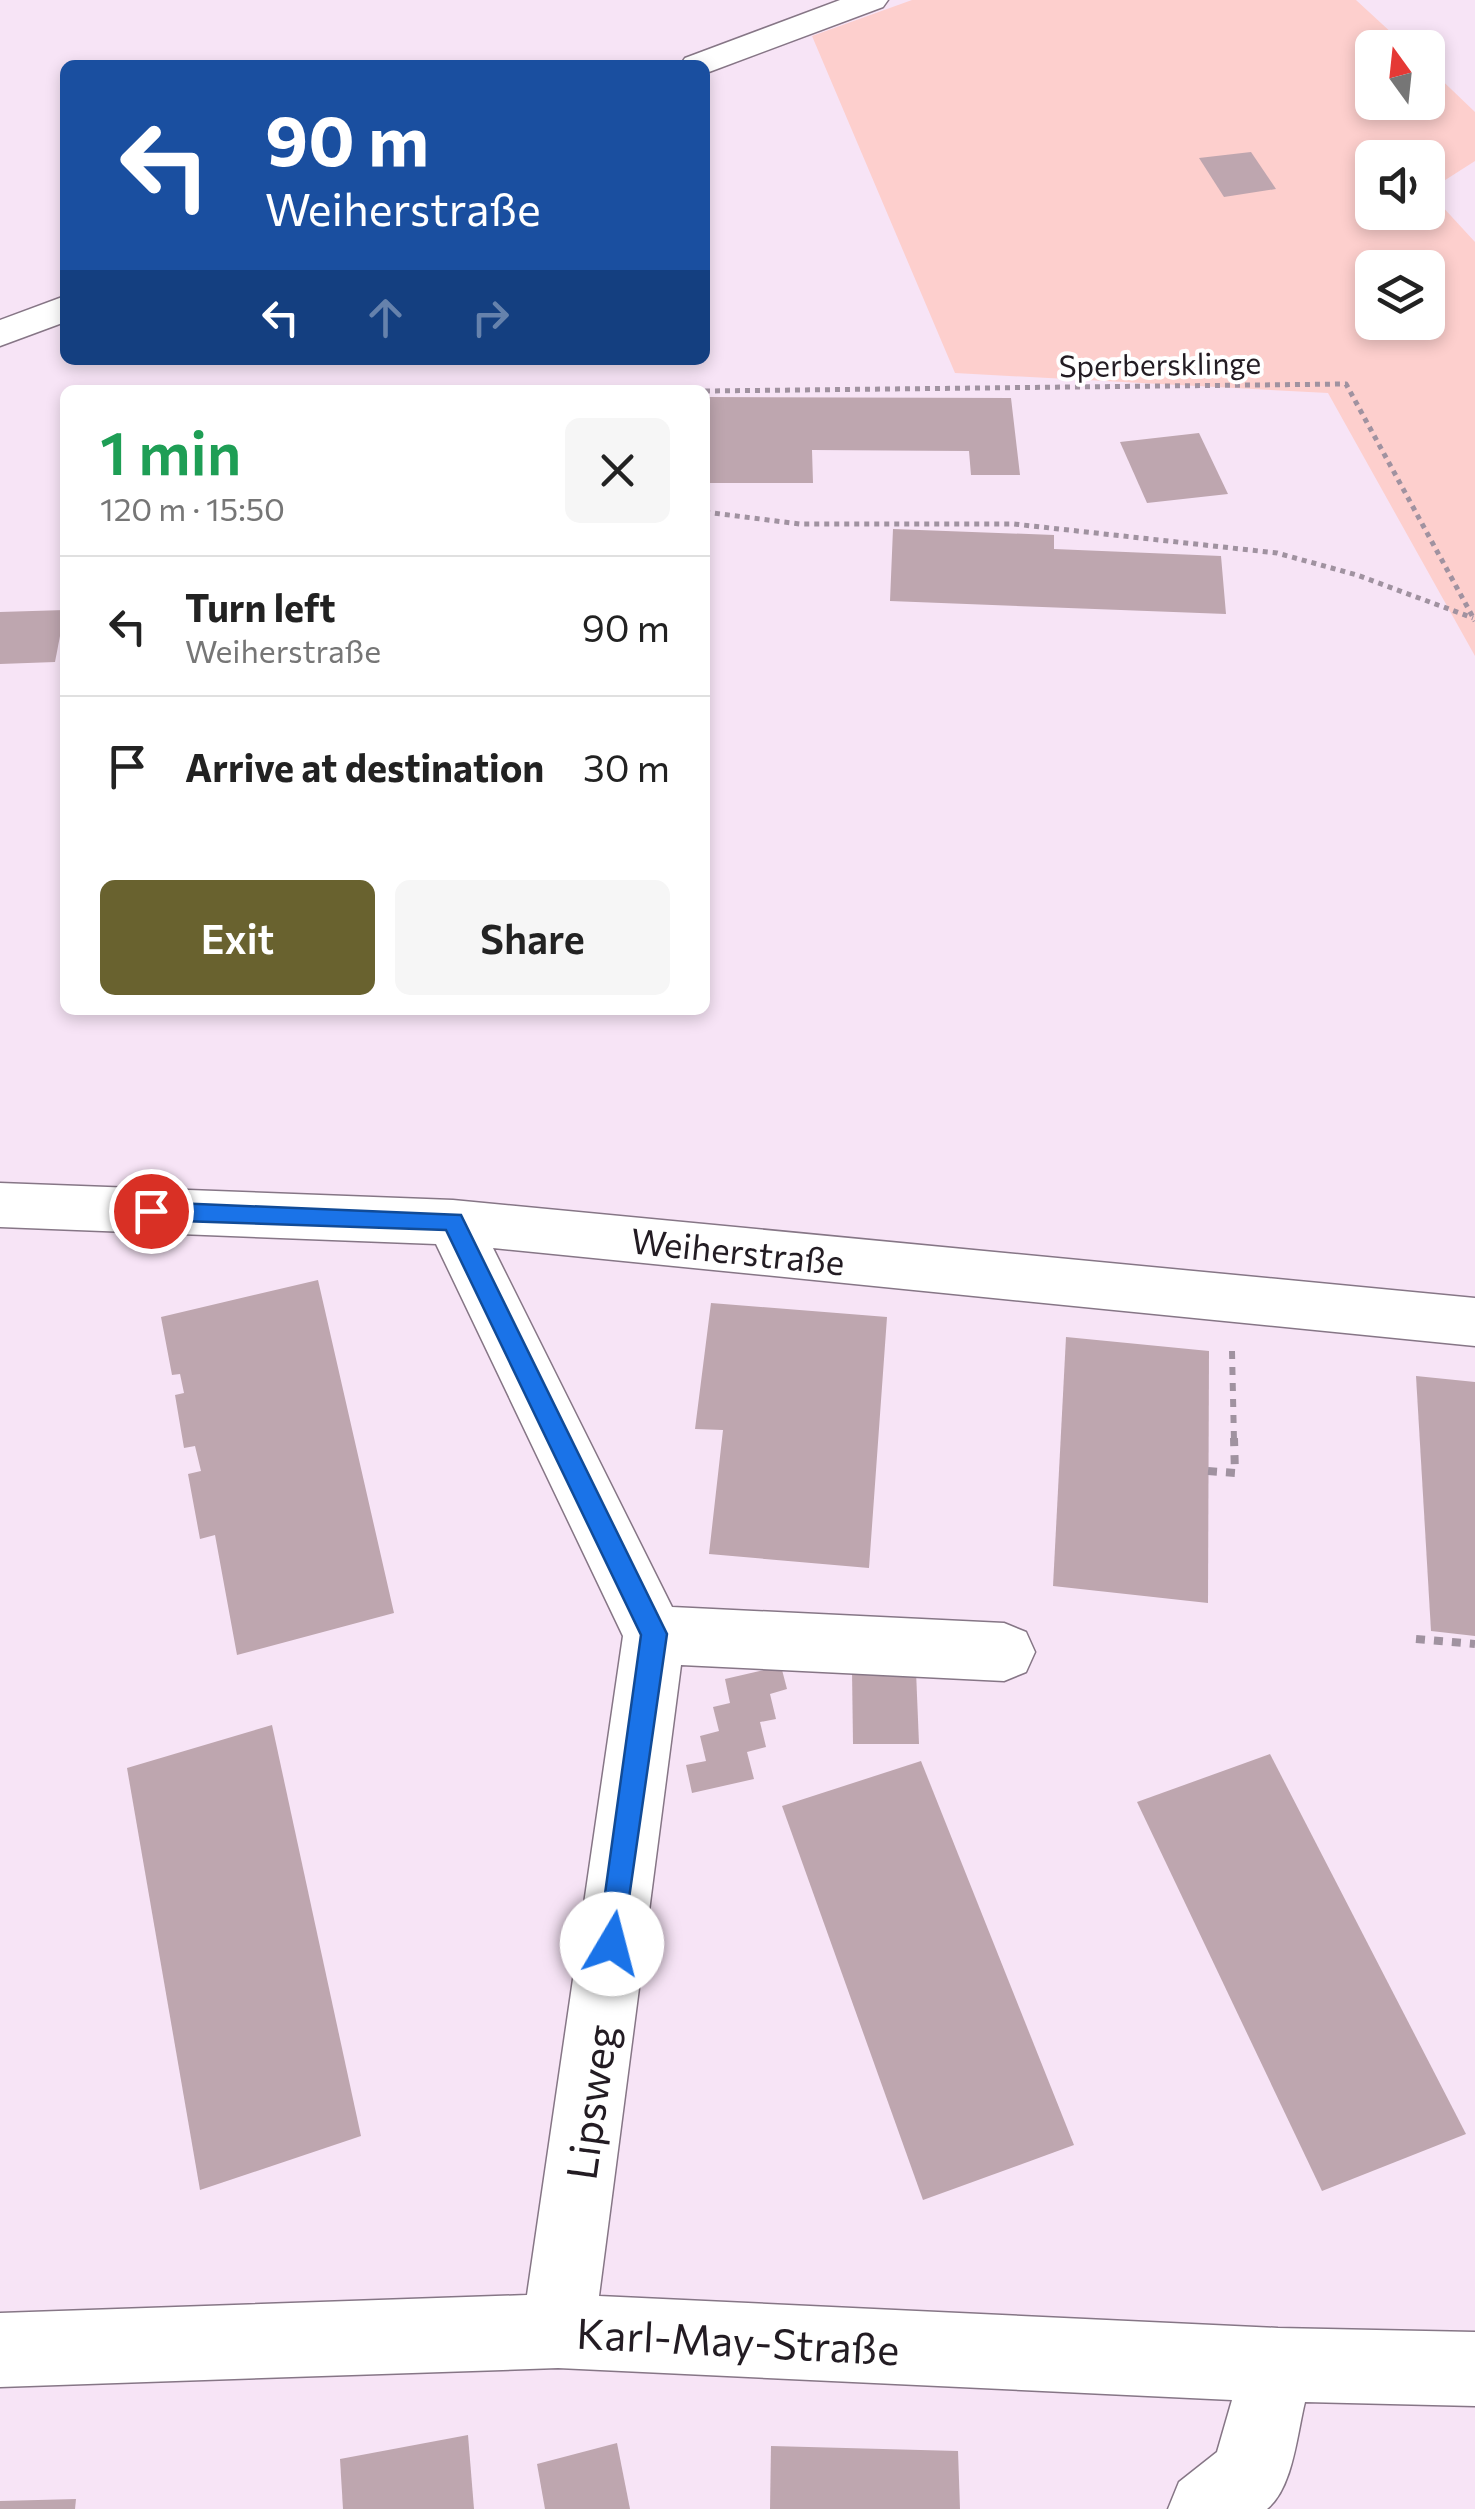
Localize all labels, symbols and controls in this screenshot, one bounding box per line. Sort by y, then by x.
north arrow [1355,30,1445,120]
map controls [1355,30,1445,340]
text: 90 m [265,95,429,180]
icon: left [100,100,230,230]
button: sound [1355,140,1445,230]
text: Weiherstraße [265,180,541,235]
button: layers [1355,250,1445,340]
icon: left [253,290,308,345]
icon: ahead [358,290,413,345]
icon: right [463,290,518,345]
street label: Sperbersklinge [1058,343,1262,383]
text: 1 min [100,414,241,487]
button: close [565,418,670,523]
text: 120 m · 15:50 [100,488,285,528]
text: Turn left [185,583,336,630]
icon: left [100,599,155,654]
text: 90 m [582,603,670,650]
text: Weiherstraße [185,630,381,670]
icon: arrive [100,739,155,794]
text: Arrive at destination [185,743,544,790]
text: 30 m [583,743,670,790]
button: Exit [100,880,375,995]
button: Share [395,880,670,995]
pin [109,1169,194,1254]
icon: arrive [124,1184,179,1239]
street label: Weiherstraße [629,1217,847,1283]
position arrow [560,1892,664,1996]
street label: Lipsweg [553,2021,627,2183]
street label: Karl-May-Straße [575,2306,901,2374]

